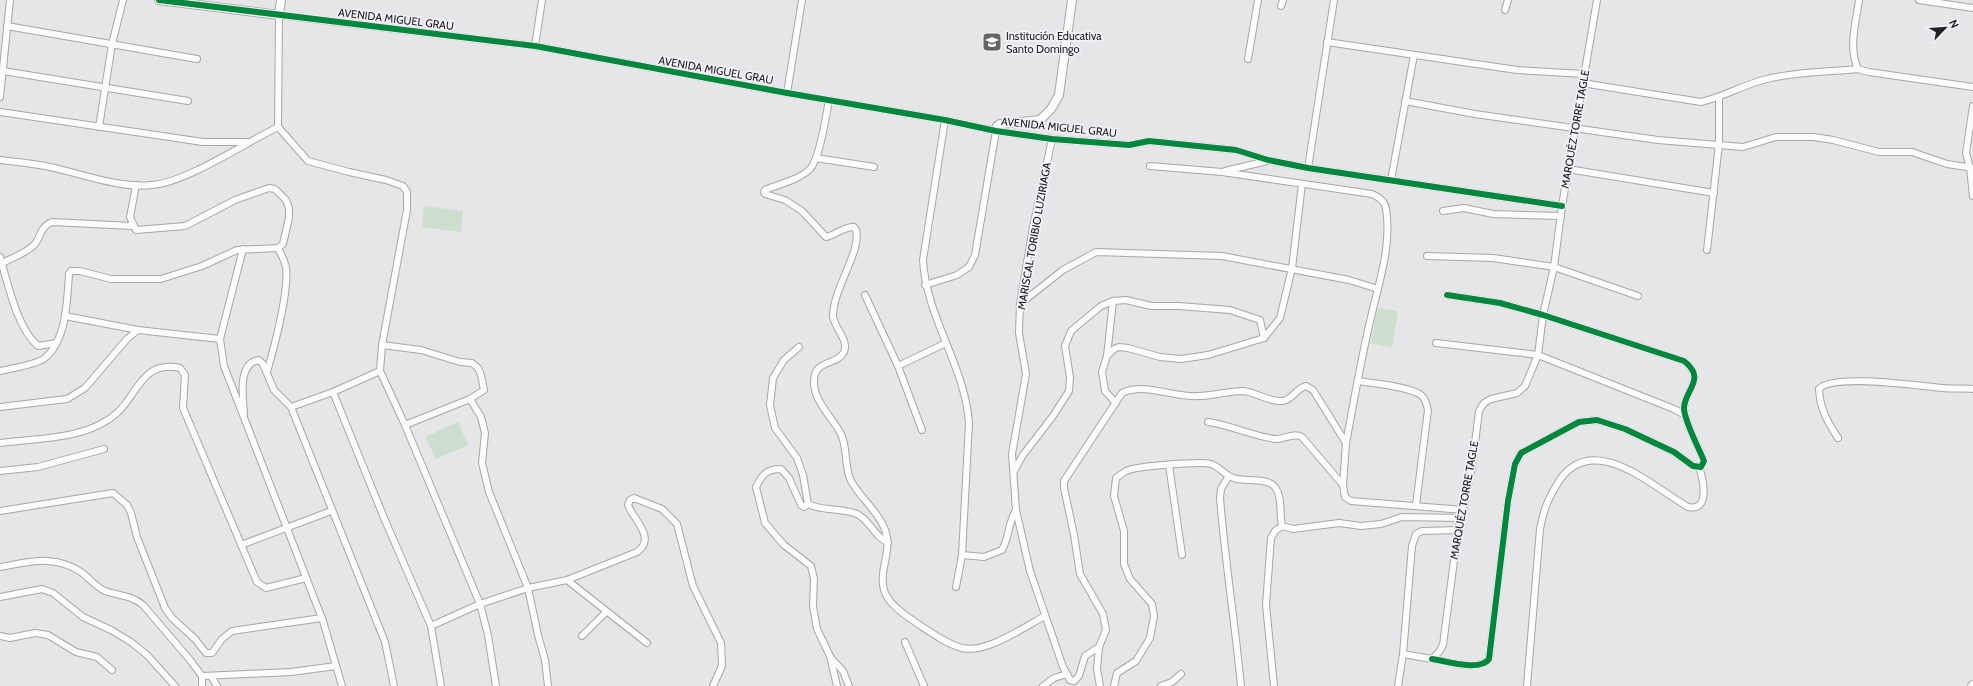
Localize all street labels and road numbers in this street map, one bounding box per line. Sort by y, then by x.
street label: AVENIDA MIGUEL GRAU [337,5,455,33]
street label: AVENIDA MIGUEL GRAU [657,53,775,87]
street label: MARQUÉZ TORRE TAGLE [1558,69,1592,189]
street label: AVENIDA MIGUEL GRAU [1000,114,1118,140]
street label: MARISCAL TORIBIO LUZIRIAGA [1014,161,1054,311]
street label: MARQUÉZ TORRE TAGLE [1447,440,1481,560]

